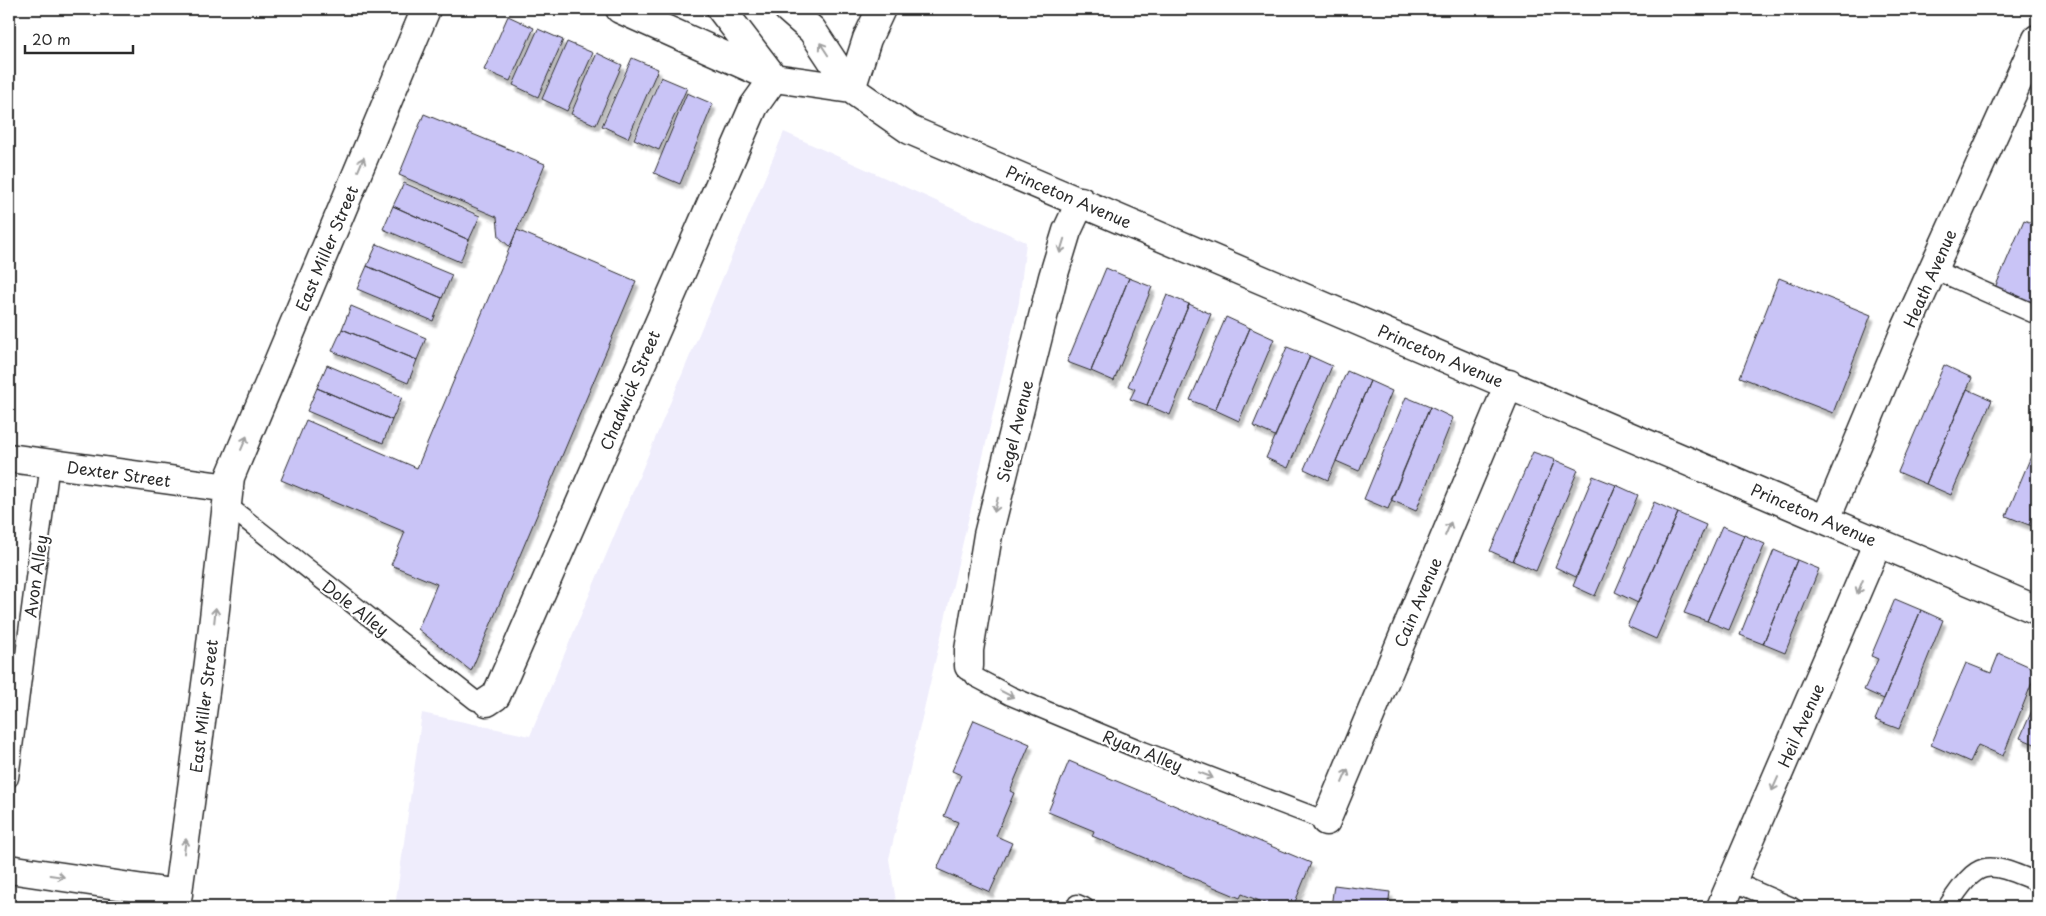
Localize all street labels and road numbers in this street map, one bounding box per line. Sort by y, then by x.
street label: Princeton Avenue [1003,159,1136,233]
street label: East Miller Street [289,181,363,315]
street label: Heath Avenue [1897,225,1961,331]
street label: Princeton Avenue [1375,318,1508,392]
street label: Chadwick Street [593,326,665,454]
street label: Siegel Avenue [990,377,1038,485]
street label: Dexter Street [66,454,173,492]
street label: Princeton Avenue [1748,477,1881,551]
street label: Avon Alley [17,533,53,619]
street label: Cain Avenue [1387,553,1447,651]
street label: Dole Alley [317,573,395,641]
street label: East Miller Street [183,637,223,774]
street label: Heil Avenue [1771,679,1829,771]
street label: Ryan Alley [1099,723,1187,777]

